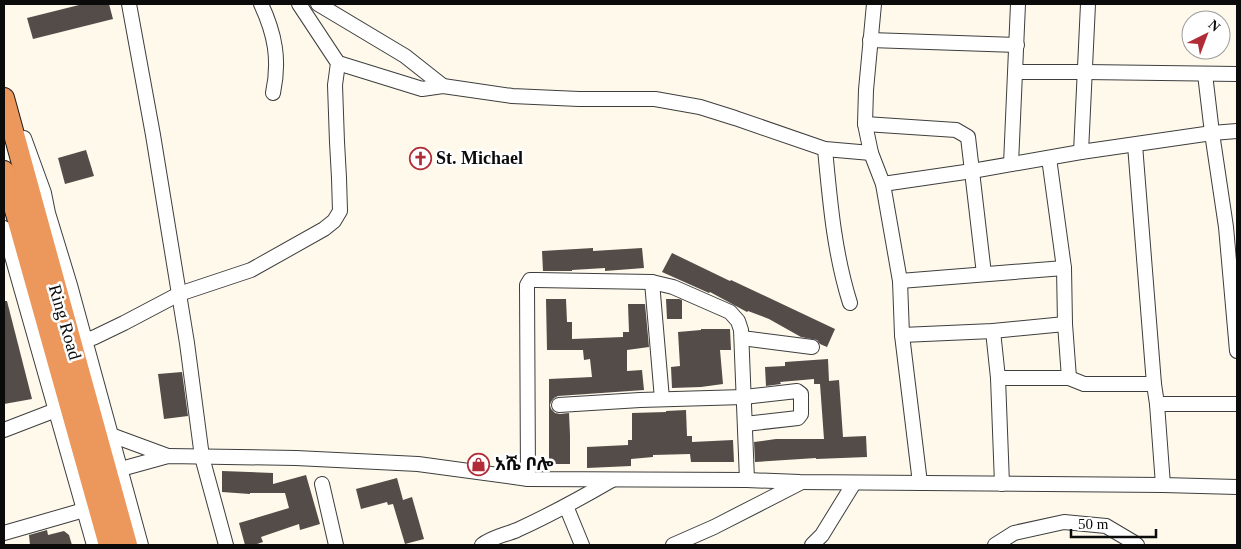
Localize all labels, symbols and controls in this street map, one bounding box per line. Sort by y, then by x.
north arrow [1181,10,1231,60]
text: N [1206,17,1223,35]
church icon: St. Michael [408,146,432,170]
place label: St. Michael [436,148,523,168]
street label: Ring Road [45,282,85,362]
shop icon: አሼ ቦሎ [467,452,491,476]
place label: አሼ ቦሎ [495,454,554,474]
scale bar [1071,506,1156,538]
text: 50 m [1078,516,1109,532]

